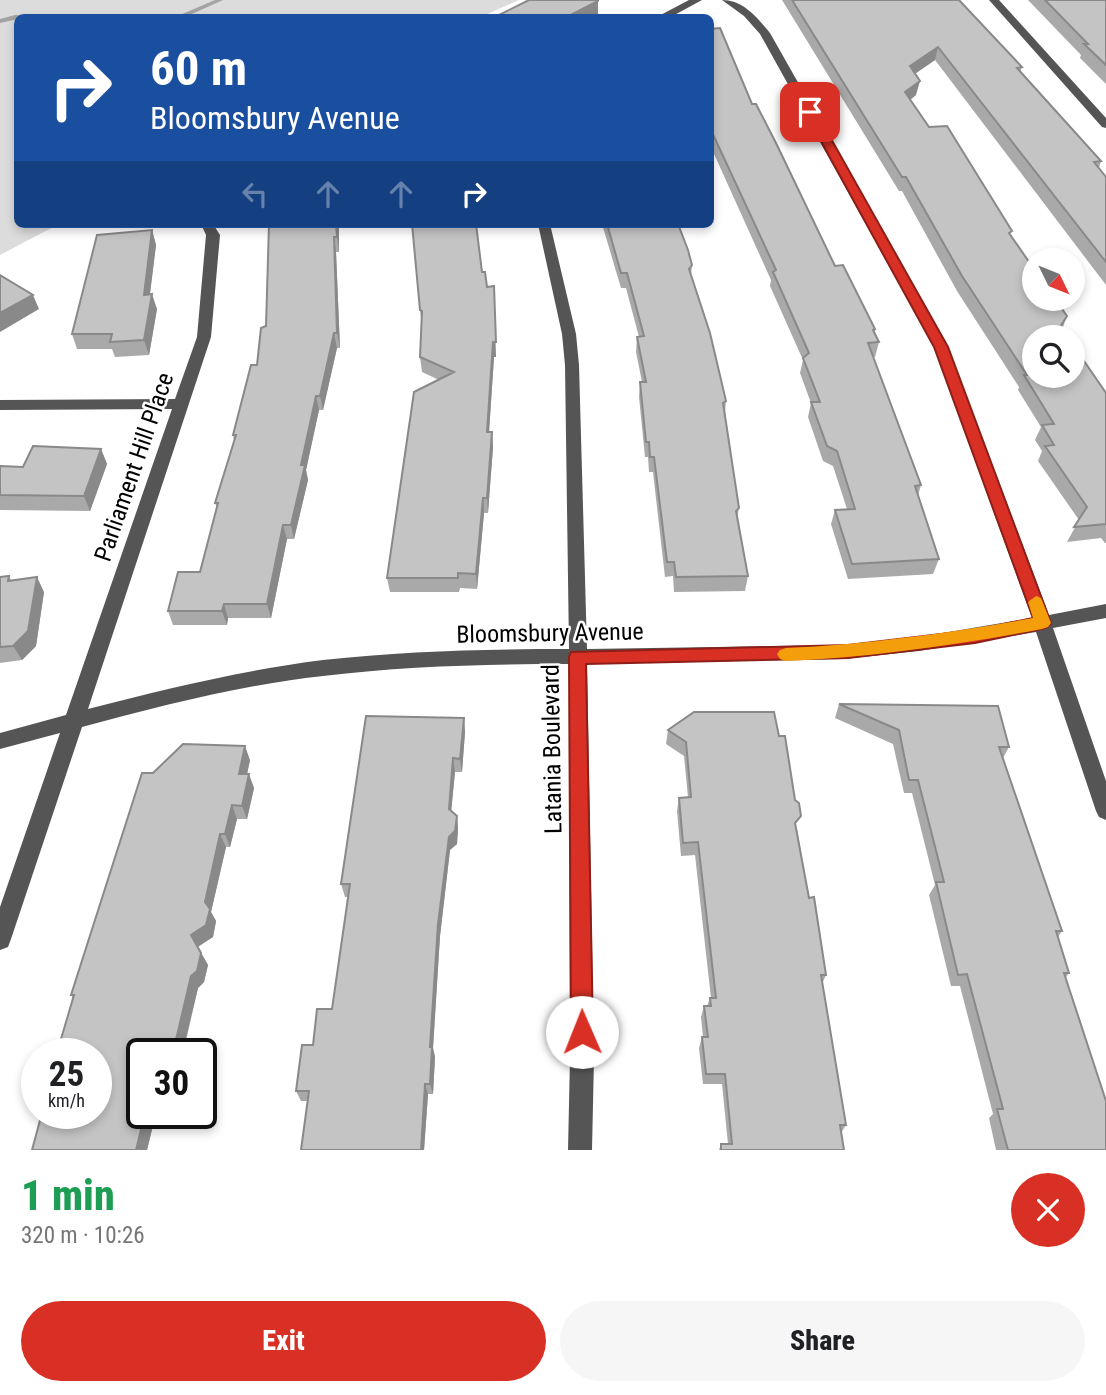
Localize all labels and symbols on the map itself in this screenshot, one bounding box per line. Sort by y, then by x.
pin [780,82,840,142]
north arrow [1022,248,1085,312]
street label: Parliament Hill Place [89,369,179,565]
street label: Bloomsbury Avenue [456,617,644,649]
street label: Latania Boulevard [537,664,567,834]
position arrow [545,995,619,1069]
speed limit sign: 30 [126,1038,217,1129]

